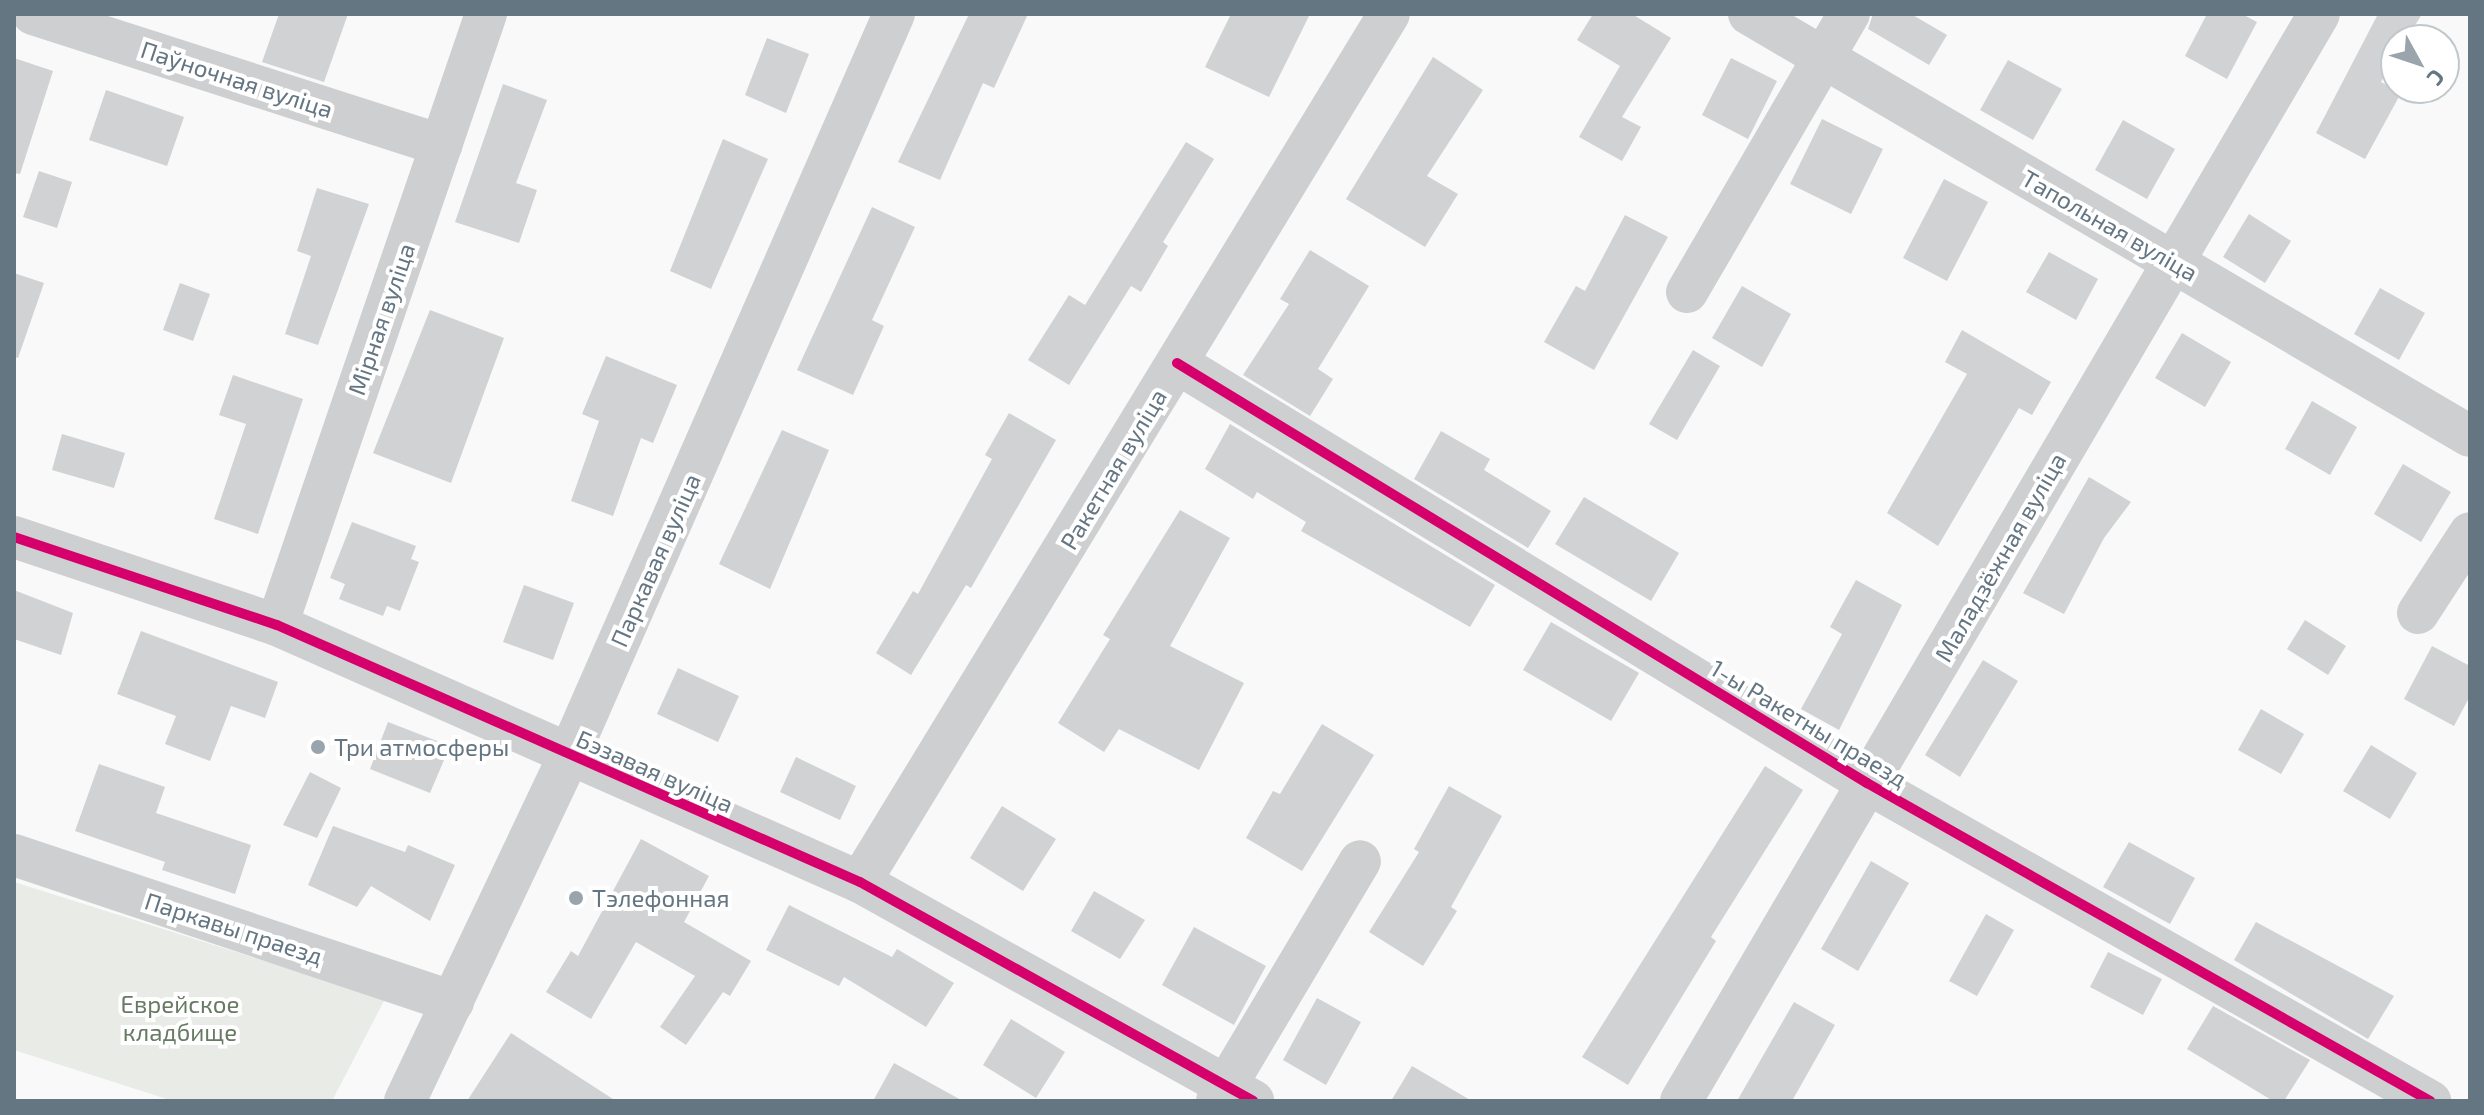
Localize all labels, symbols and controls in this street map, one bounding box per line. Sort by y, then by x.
north arrow [2380,24,2460,104]
street label: Паўночная вуліца [137,34,337,124]
text: С [2423,65,2451,91]
street label: Тапольная вуліца [2017,163,2203,287]
street label: Мірная вуліца [342,239,420,399]
street label: Ракетная вуліца [1054,384,1172,554]
street label: Маладзёжная вуліца [1928,447,2072,667]
street label: Паркавая вуліца [604,469,706,651]
street label: 1-ы Ракетны праезд [1706,653,1912,793]
street label: Бэзавая вуліца [572,724,738,818]
place label: Три атмосферы [334,733,509,761]
marker: Три атмосферы [309,738,327,756]
place label: Тэлефонная [592,884,730,912]
street label: Паркавы праезд [141,886,327,970]
marker: Тэлефонная [567,889,585,907]
park label: Еврейское кладбище [120,990,240,1046]

